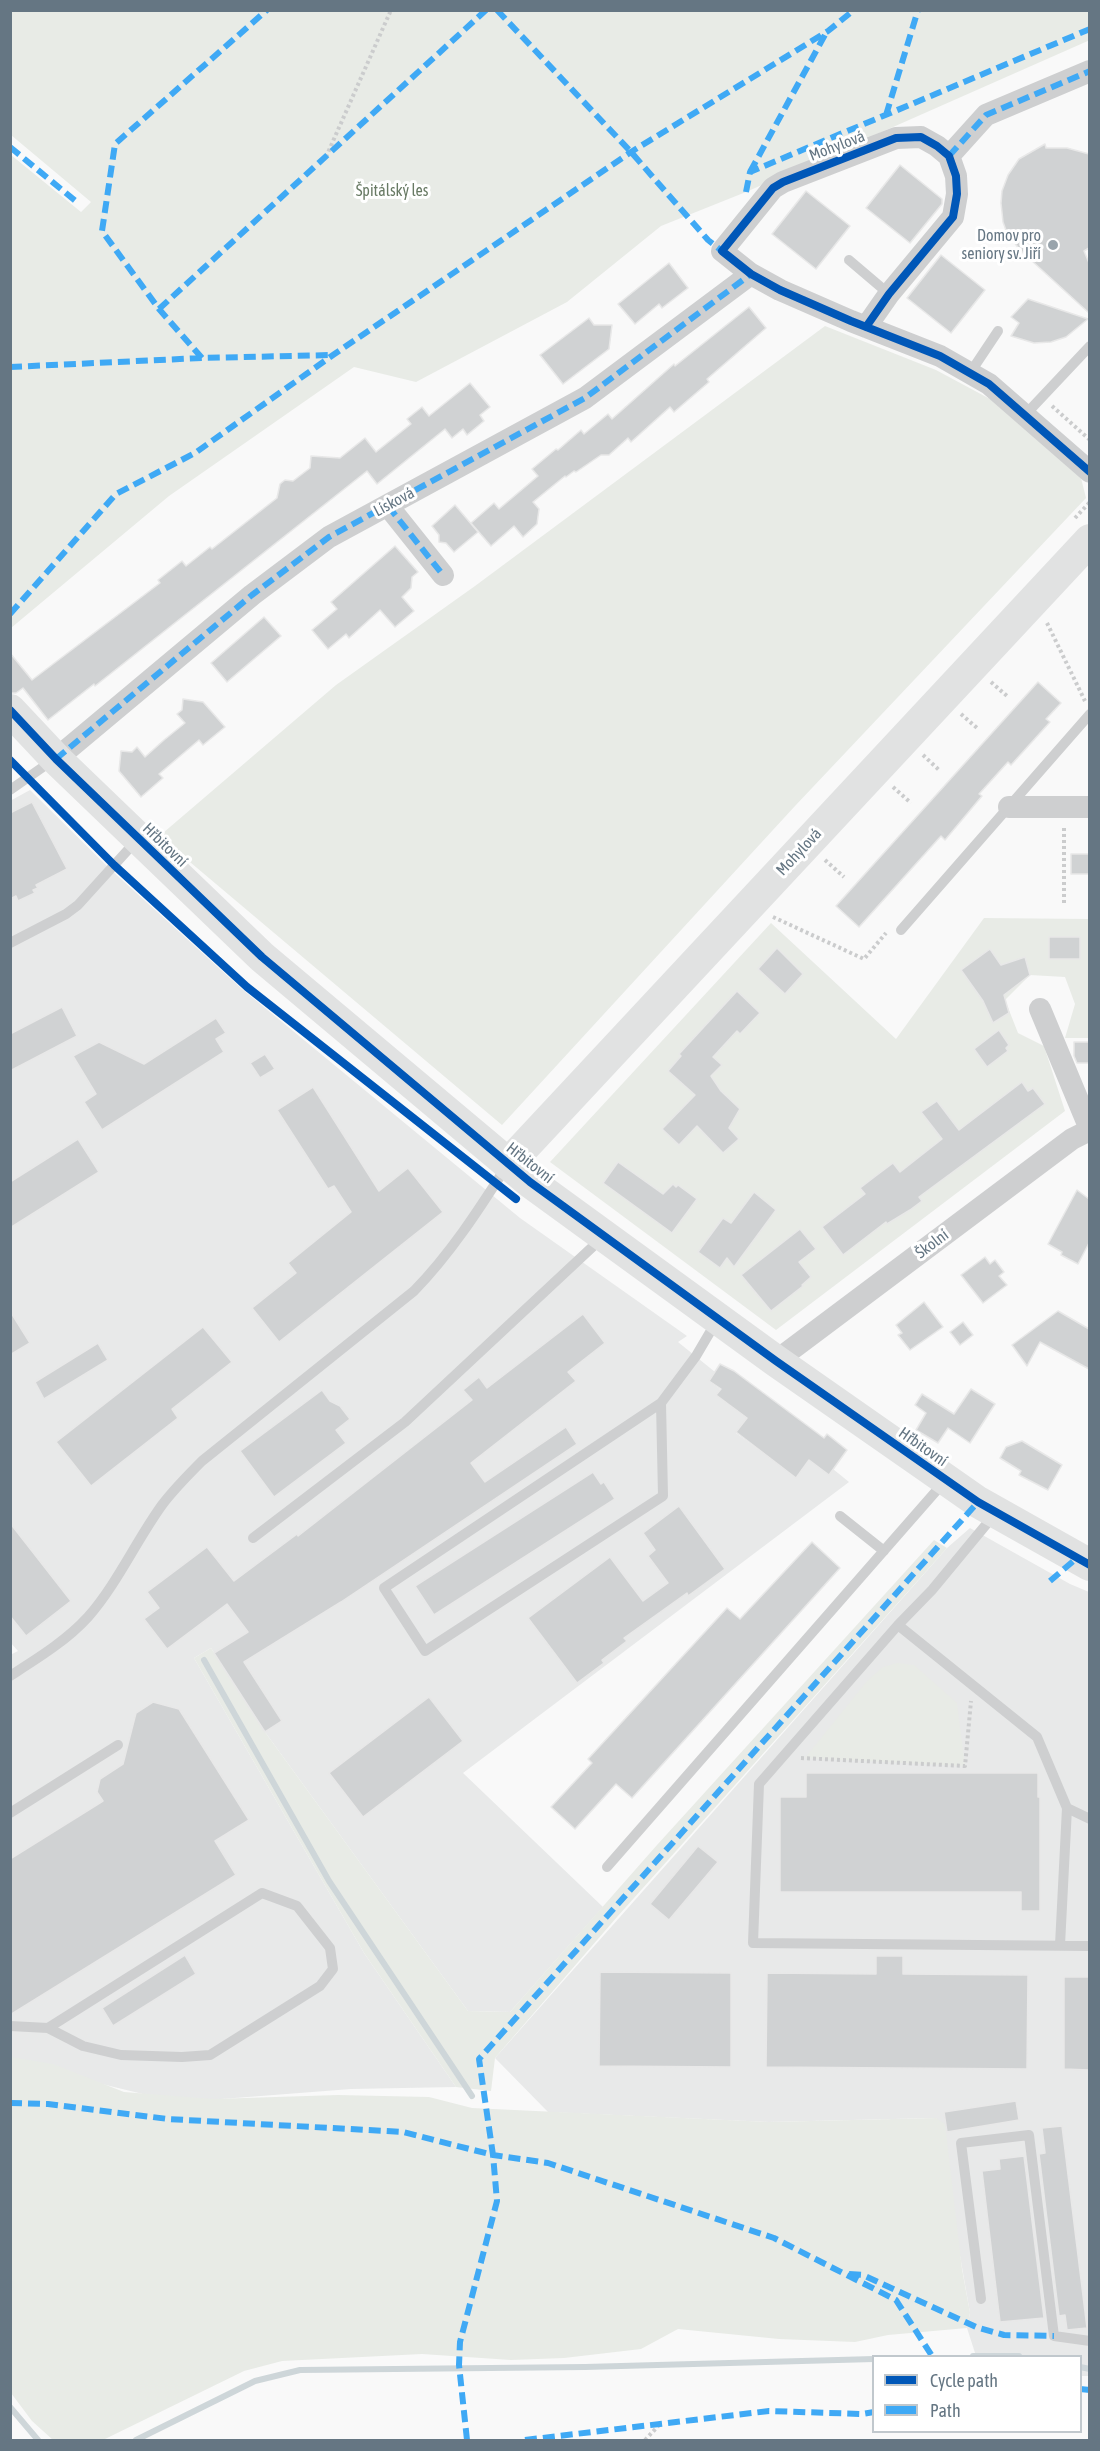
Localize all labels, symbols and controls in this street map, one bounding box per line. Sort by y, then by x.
street label: Mohylová [807,127,867,165]
park label: Špitálský les [356,181,428,201]
place label: Domov pro seniory sv. Jiří [962,226,1041,264]
marker: Domov pro seniory sv. Jiří [1046,238,1060,252]
street label: Lísková [370,483,418,521]
street label: Hřbitovní [139,819,191,871]
street label: Mohylová [772,824,826,880]
street label: Hřbitovní [502,1138,558,1188]
street label: Školní [912,1225,952,1263]
street label: Hřbitovní [895,1423,951,1471]
legend [872,2355,1082,2433]
text: Cycle path [930,2370,998,2391]
text: Path [930,2400,961,2421]

